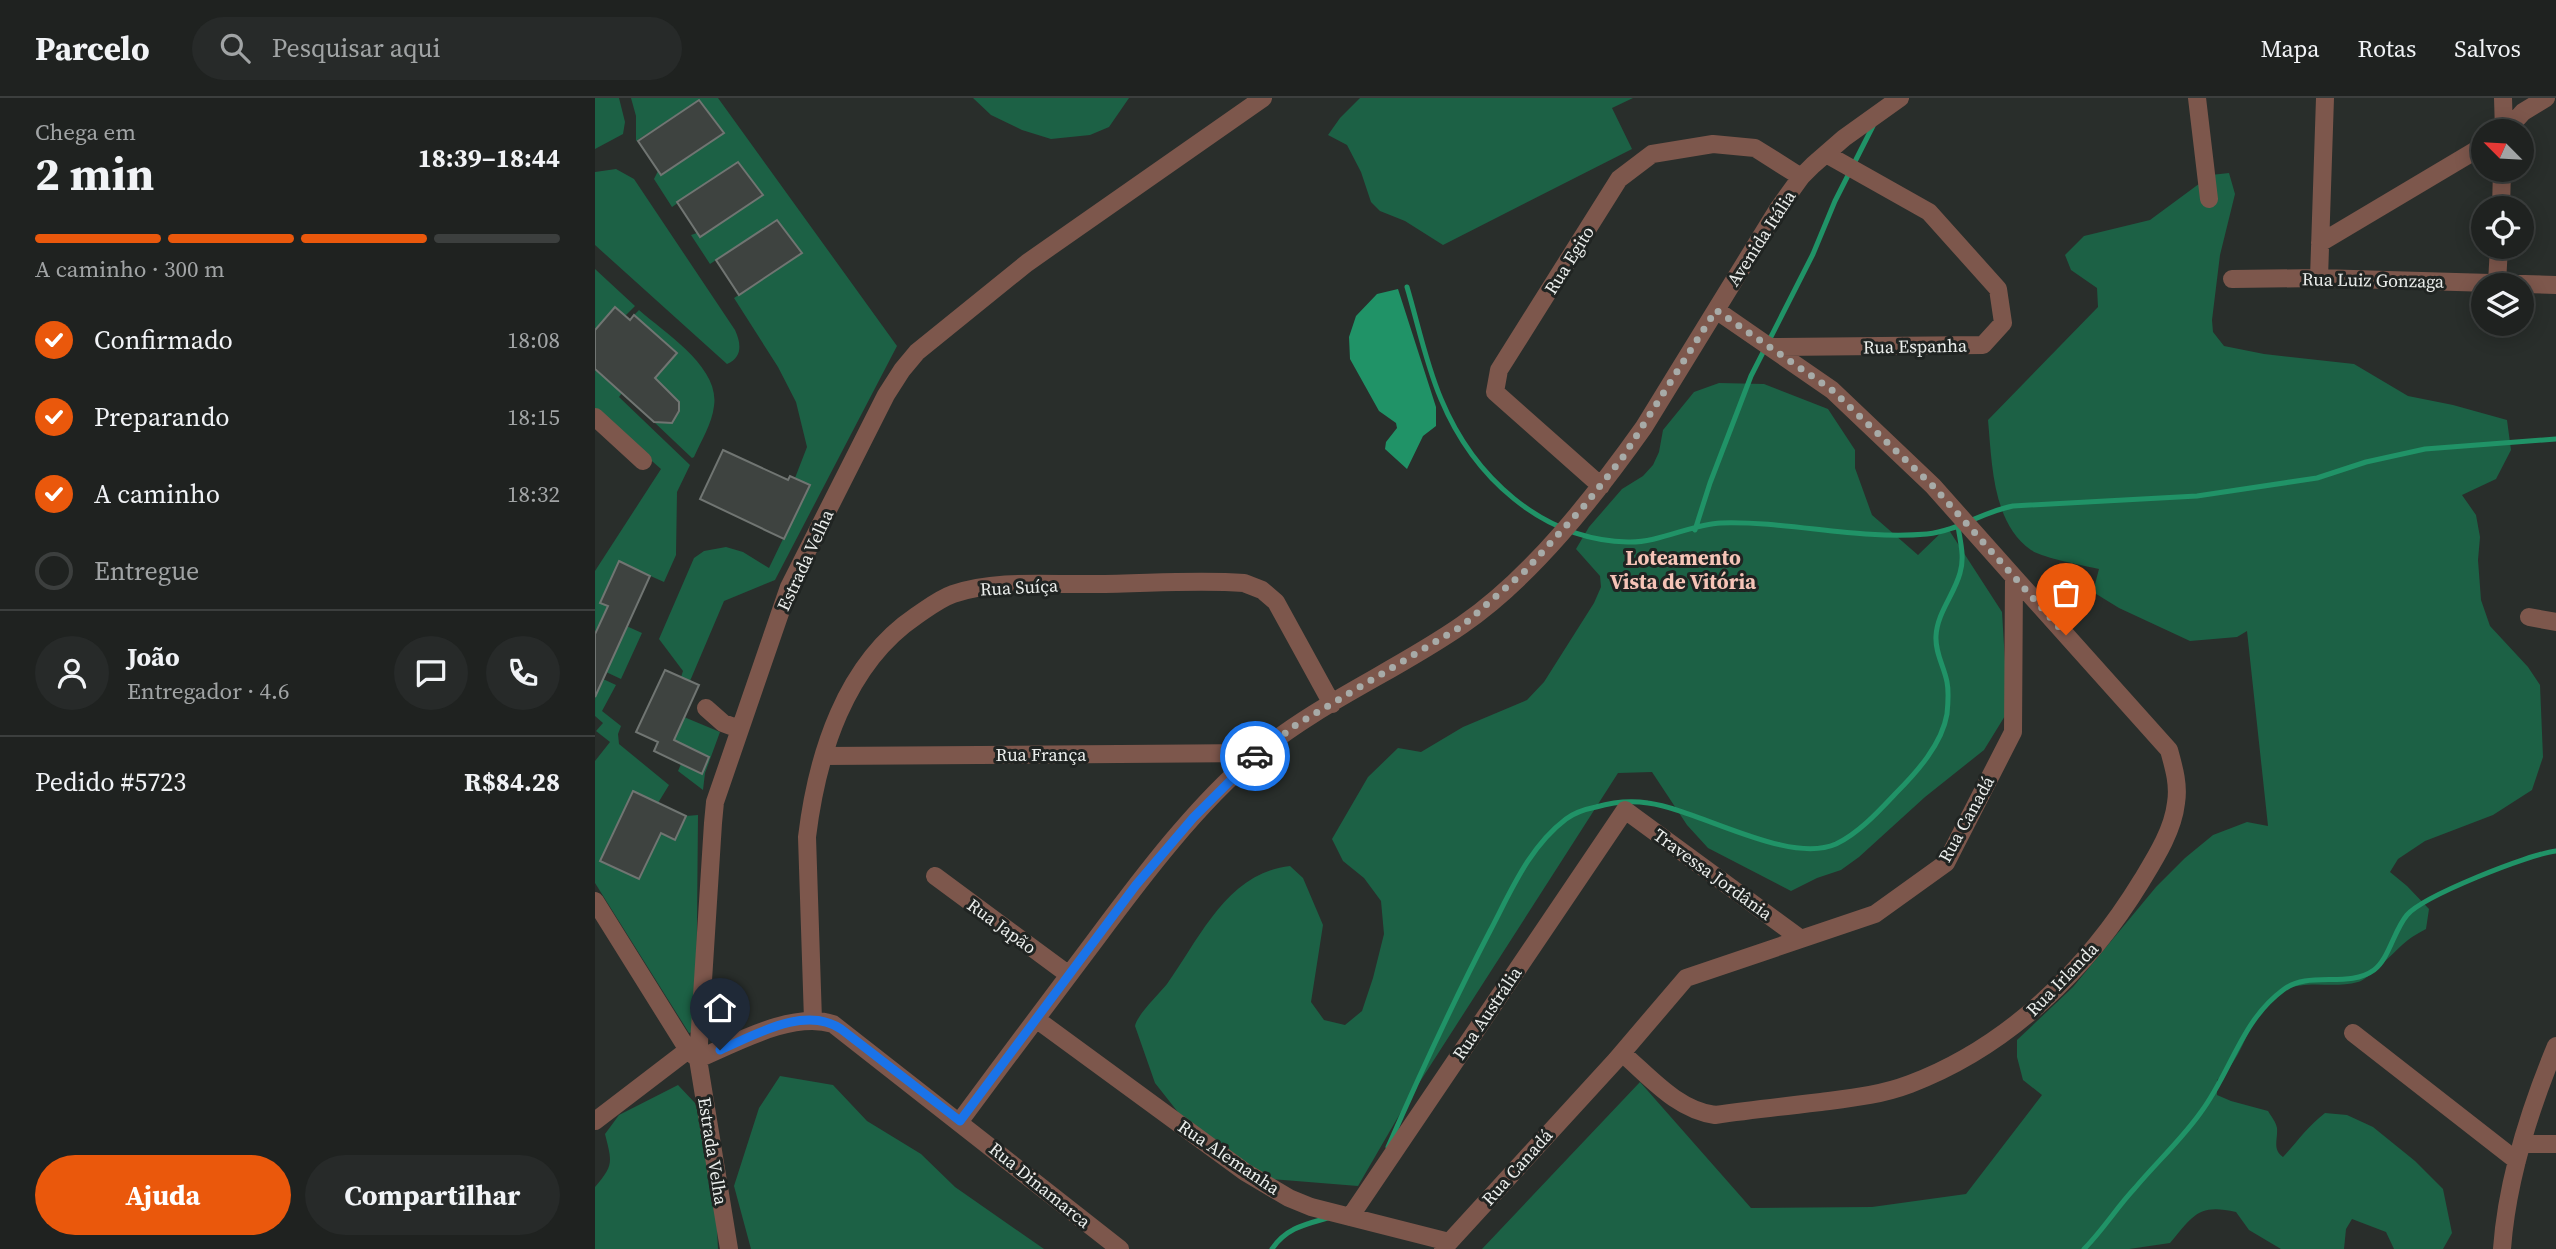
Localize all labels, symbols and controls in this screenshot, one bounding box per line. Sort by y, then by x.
search box [192,17,682,80]
text: Parcelo [35,26,150,71]
icon: search [216,29,254,67]
text: Pesquisar aqui [272,30,440,66]
text: Mapa [2260,32,2320,65]
text: Rotas [2358,32,2416,65]
text: Salvos [2454,32,2521,65]
text: Chega em [35,116,136,148]
north arrow [2471,119,2534,182]
map controls [2471,119,2534,336]
text: 18:39–18:44 [418,140,560,176]
text: 2 min [35,142,154,205]
street label: Avenida Itália [1721,184,1802,291]
button: locate [2471,196,2534,259]
street label: Rua Egito [1538,221,1600,299]
text: A caminho · 300 m [35,253,225,285]
street label: Rua Luiz Gonzaga [2302,266,2445,294]
button: layers [2471,273,2534,336]
icon: check [35,321,73,359]
text: Confirmado [94,322,233,358]
text: 18:08 [507,324,560,356]
street label: Rua Espanha [1863,333,1968,359]
icon: check [35,398,73,436]
text: Preparando [94,399,230,435]
text: 18:15 [507,401,560,433]
icon: check [35,475,73,513]
text: A caminho [94,476,220,512]
text: 18:32 [507,478,560,510]
street label: Estrada Velha [771,505,840,615]
district label: Loteamento Vista de Vitória [1610,543,1757,596]
text: Entregue [94,553,199,589]
pin [2036,563,2096,635]
street label: Rua Suíça [979,572,1060,602]
icon: bag [2047,574,2085,612]
button: person [35,636,109,710]
button: chat [394,636,468,710]
button: phone [486,636,560,710]
text: João [127,639,180,675]
text: Entregador · 4.6 [127,675,289,707]
courier [1220,721,1290,791]
icon: car [1236,737,1274,775]
street label: Rua França [996,742,1087,767]
text: Pedido #5723 [35,764,186,800]
text: R$84.28 [464,764,560,800]
street label: Rua Canadá [1932,771,2000,867]
street label: Travessa Jordânia [1648,822,1778,926]
street label: Rua Japão [962,892,1042,960]
street label: Rua Irlanda [2020,936,2104,1021]
street label: Rua Austrália [1447,961,1528,1065]
pin [690,978,750,1050]
icon: home [701,989,739,1027]
street label: Estrada Velha [692,1095,734,1208]
street label: Rua Alemanha [1173,1114,1286,1201]
street label: Rua Canadá [1476,1123,1559,1211]
street label: Rua Dinamarca [984,1136,1097,1234]
button: Ajuda [35,1155,291,1235]
button: Compartilhar [305,1155,560,1235]

